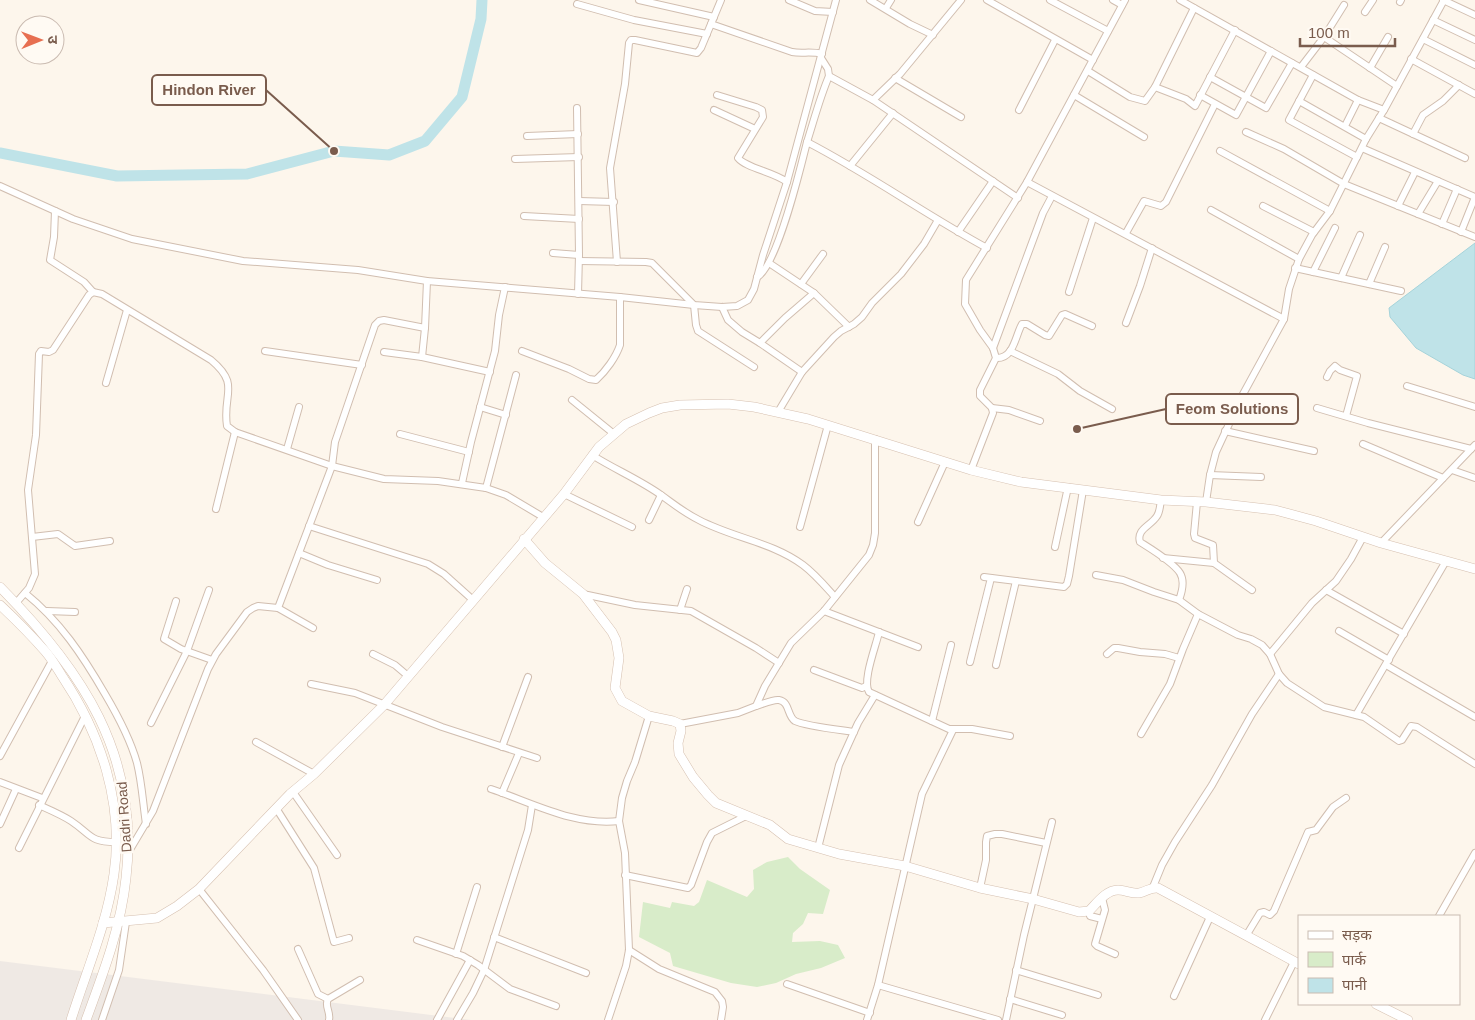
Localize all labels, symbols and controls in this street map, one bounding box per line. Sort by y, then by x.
north arrow [15,15,65,65]
scale bar [1300,15,1395,47]
text: 100 m [1308,24,1350,41]
text: उ [45,36,61,45]
callout: Hindon River [152,75,266,105]
text: Hindon River [162,81,256,98]
callout: Feom Solutions [1166,394,1298,424]
text: Feom Solutions [1176,400,1288,417]
street label: Dadri Road [114,781,134,853]
legend [1298,915,1460,1005]
text: सड़क [1342,926,1372,943]
text: पार्क [1342,951,1366,968]
text: पानी [1342,976,1368,993]

